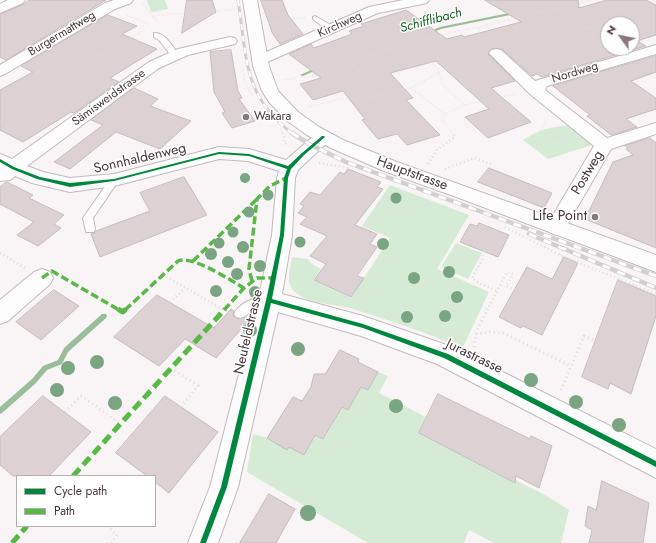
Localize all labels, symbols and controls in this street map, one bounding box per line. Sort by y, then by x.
water label: Schifflibach [398,5,464,37]
street label: Burgermattweg [26,8,98,60]
street label: Kirchweg [316,9,364,41]
north arrow [600,16,640,56]
text: N [602,22,620,38]
street label: Nordweg [550,59,600,87]
street label: Sämisweidstrasse [69,67,149,129]
place label: Wakara [254,110,291,124]
marker: Wakara [241,112,251,122]
street label: Sonnhaldenweg [92,140,188,178]
street label: Postweg [568,148,608,198]
street label: Hauptstrasse [374,153,450,195]
place label: Life Point [532,209,587,225]
marker: Life Point [590,212,600,222]
street label: Neufeldstrasse [231,288,267,376]
street label: Jurastrasse [443,336,505,378]
legend [16,475,156,527]
text: Cycle path [54,482,107,500]
text: Path [54,502,75,520]

